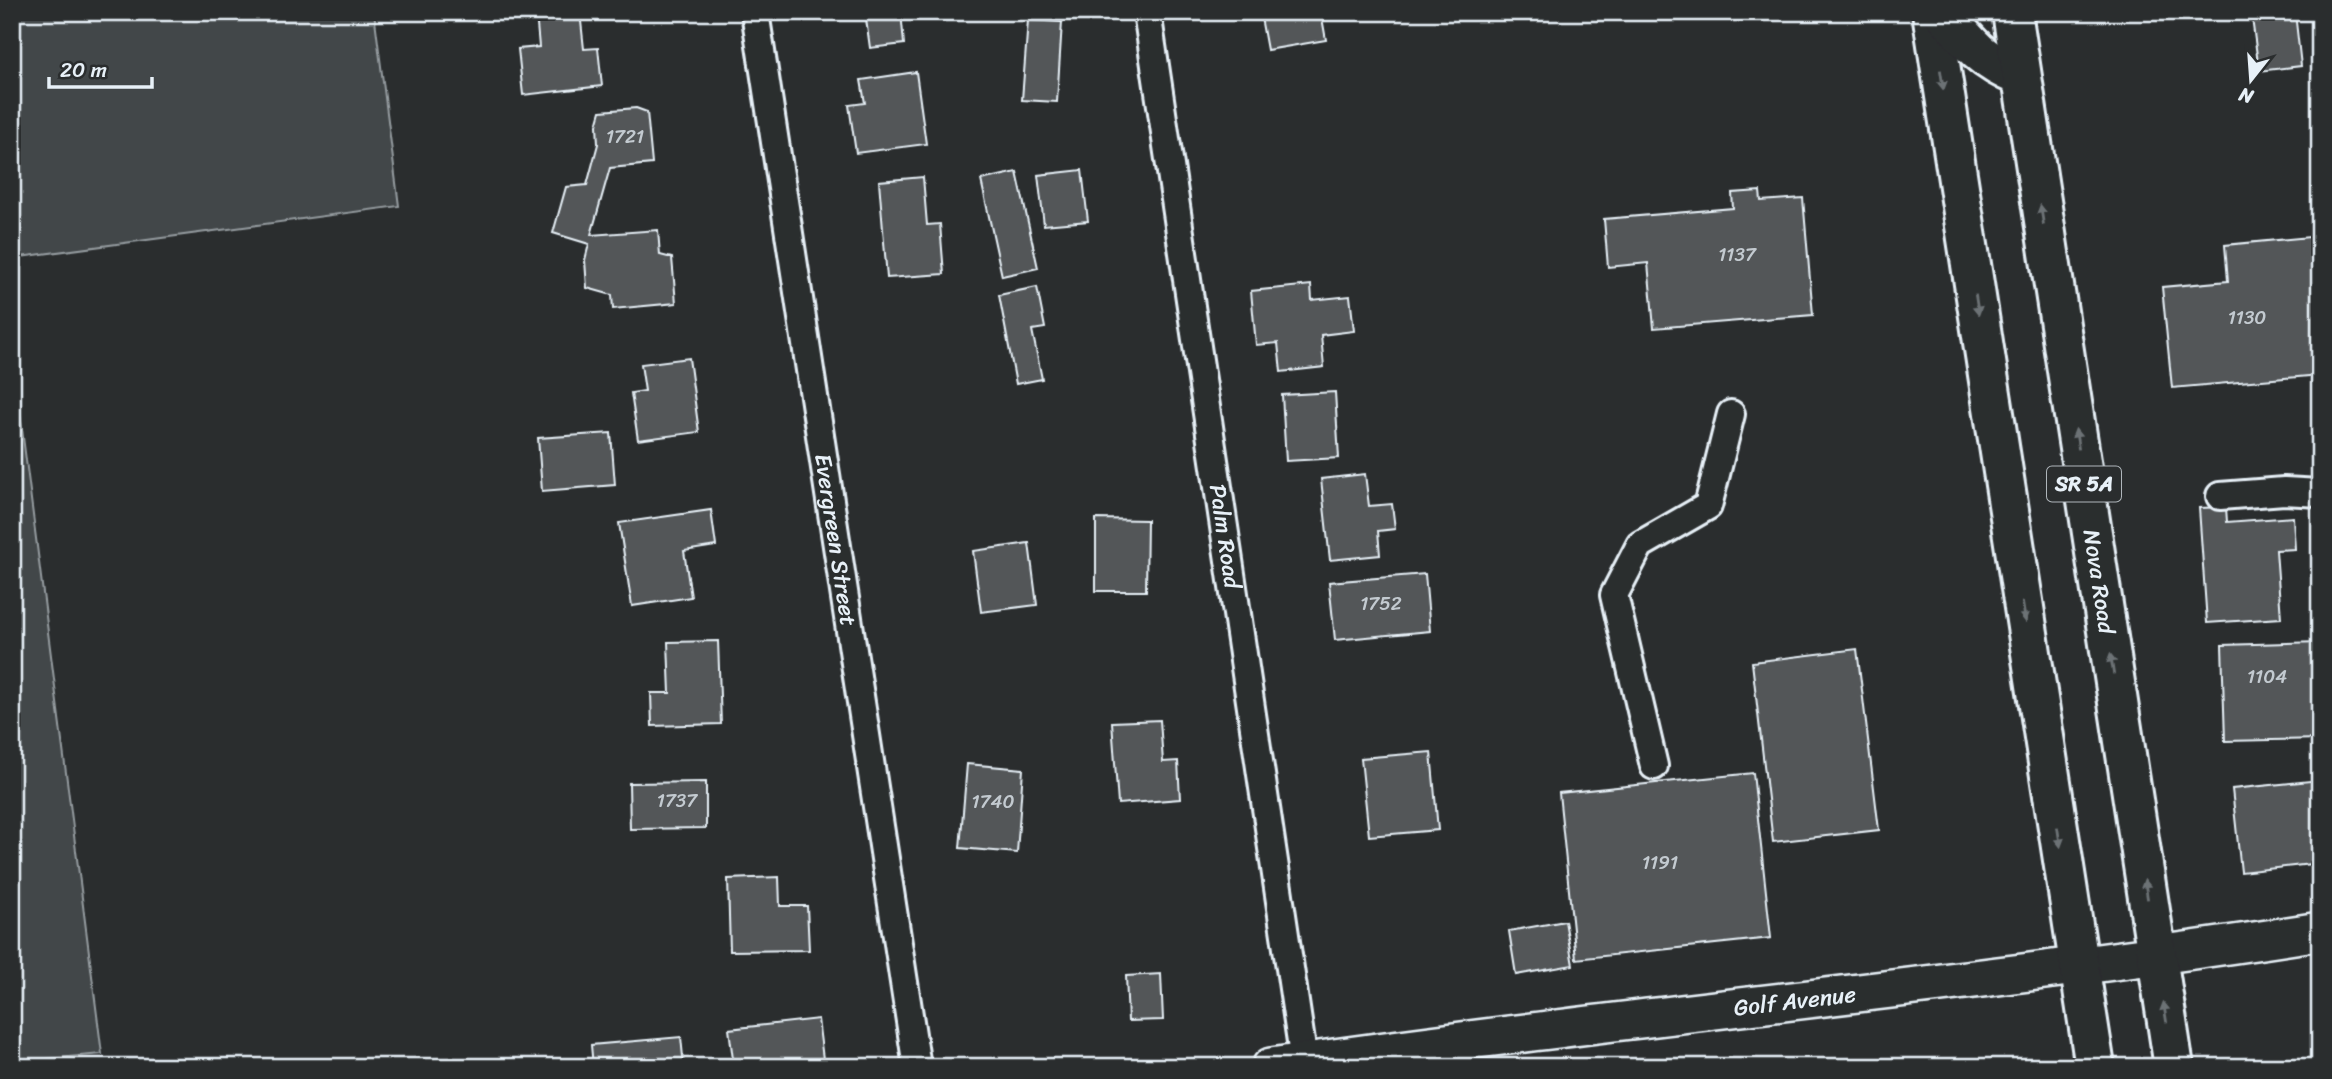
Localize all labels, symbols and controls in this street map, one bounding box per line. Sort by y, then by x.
scale bar [49,46,152,90]
north arrow [2216,46,2286,116]
text: 20 m [60,51,107,89]
one-way arrow [1937,69,1948,91]
text: N [2234,78,2258,114]
house number: 1721 [606,120,644,153]
one-way arrow [2037,203,2048,225]
house number: 1137 [1718,238,1757,271]
one-way arrow [1972,294,1983,316]
house number: 1130 [2228,301,2266,334]
one-way arrow [2071,428,2082,450]
street label: Evergreen Street [802,451,869,629]
road number: SR 5A [2047,466,2121,502]
street label: Palm Road [1197,481,1253,593]
street label: Nova Road [2071,526,2127,638]
house number: 1752 [1360,587,1402,620]
one-way arrow [2019,601,2030,623]
one-way arrow [2106,653,2117,675]
house number: 1104 [2247,660,2287,693]
house number: 1737 [657,784,698,817]
house number: 1740 [972,785,1014,818]
one-way arrow [2054,826,2065,848]
house number: 1191 [1642,846,1678,879]
one-way arrow [2141,878,2152,900]
street label: Golf Avenue [1732,973,1858,1029]
one-way arrow [2159,1001,2170,1023]

